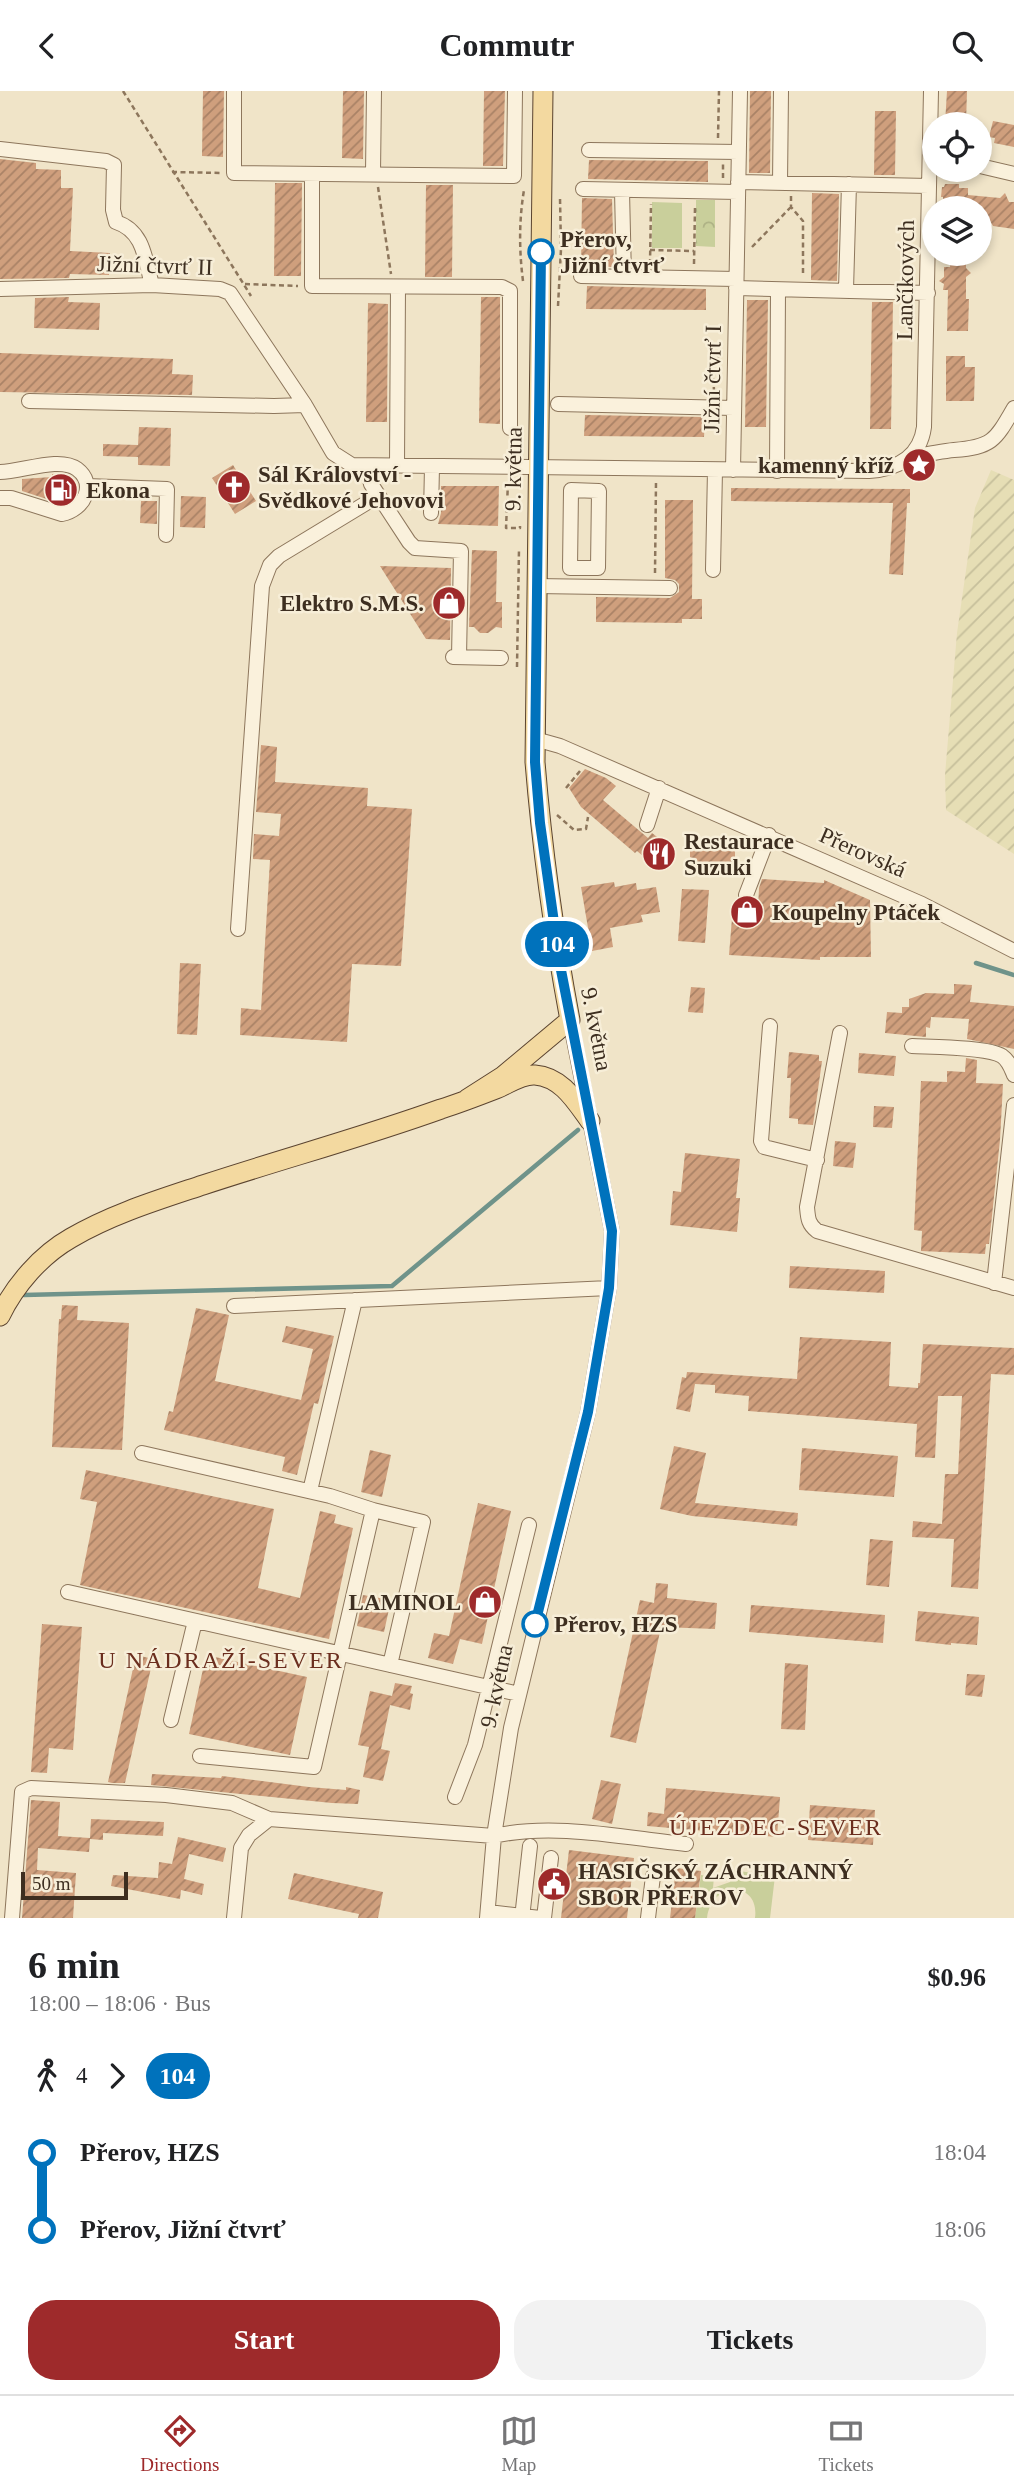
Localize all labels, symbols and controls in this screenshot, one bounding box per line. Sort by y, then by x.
icon: back [28,27,66,65]
text: Commutr [439,27,575,63]
icon: search [948,27,986,65]
map controls [922,112,992,266]
button: locate [922,112,992,182]
button: layers [922,196,992,266]
street label: Lančíkových [892,219,919,340]
place label: Přerov, Jižní čtvrť [560,227,665,278]
marker: Přerov, Jižní čtvrť [528,239,554,265]
street label: Jižní čtvrť II [97,251,213,280]
street label: Jižní čtvrť I [699,325,726,433]
street label: 9. května [500,427,527,511]
place icon: kamenný kříž [900,446,938,484]
place label: kamenný kříž [758,453,894,478]
place label: Sál Království - Svědkové Jehovovi [258,462,445,513]
church icon: Sál Království - Svědkové Jehovovi [215,468,253,506]
fuel station icon: Ekona [42,471,80,509]
place label: Ekona [86,478,150,503]
shop icon: Elektro S.M.S. [430,584,468,622]
place label: Elektro S.M.S. [280,591,424,616]
street label: Přerovská [816,822,910,883]
place label: Restaurace Suzuki [684,829,794,880]
restaurant icon: Restaurace Suzuki [640,835,678,873]
shop icon: Koupelny Ptáček [728,893,766,931]
place label: Koupelny Ptáček [772,900,940,925]
line badge: 104 [517,921,597,967]
text: 104 [539,931,575,957]
street label: 9. května [576,985,617,1073]
shop icon: LAMINOL [466,1583,504,1621]
place label: LAMINOL [349,1590,461,1615]
marker: Přerov, HZS [522,1611,548,1637]
place label: Přerov, HZS [554,1612,678,1637]
street label: 9. května [475,1642,517,1730]
district label: U NÁDRAŽÍ-SEVER [98,1647,344,1673]
district label: ÚJEZDEC-SEVER [669,1814,883,1840]
place label: HASIČSKÝ ZÁCHRANNÝ SBOR PŘEROV [578,1858,854,1910]
public building icon: HASIČSKÝ ZÁCHRANNÝ SBOR PŘEROV [535,1865,573,1903]
scale bar [21,1869,128,1901]
text: 50 m [32,1873,71,1894]
text: 6 min [28,1944,120,1986]
text: $0.96 [928,1963,986,1992]
text: 18:00 – 18:06 · Bus [28,1991,211,2016]
icon: walk [28,2057,66,2095]
icon: forward [98,2057,136,2095]
text: 4 [76,2063,88,2088]
text: 104 [160,2063,196,2089]
text: Přerov, HZS [80,2138,220,2167]
text: 18:04 [934,2140,986,2165]
text: Přerov, Jižní čtvrť [80,2215,286,2244]
text: 18:06 [934,2217,986,2242]
button: Start [28,2300,500,2380]
button: Tickets [514,2300,986,2380]
tab: Directions [140,2412,219,2476]
tab: Map [500,2412,538,2476]
tab: Tickets [818,2412,874,2476]

